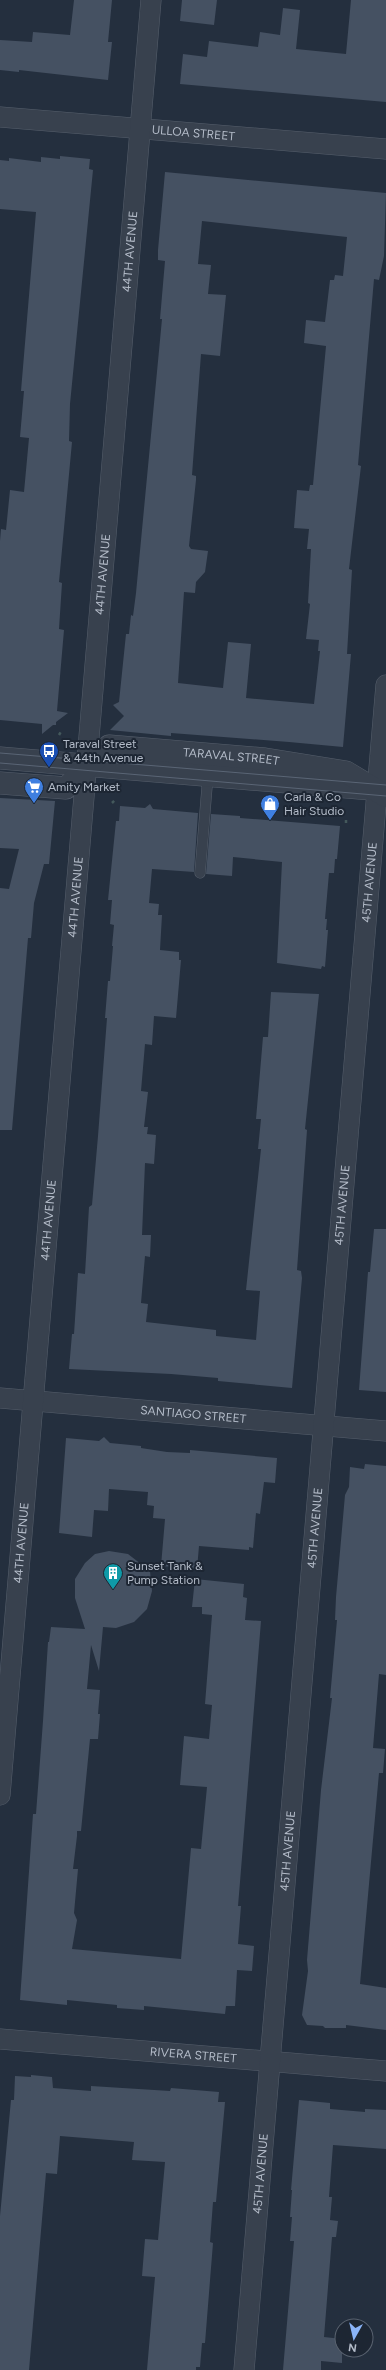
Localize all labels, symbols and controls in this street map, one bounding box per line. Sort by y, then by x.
street label: ULLOA STREET [151,123,236,143]
street label: 44TH AVENUE [119,210,140,293]
street label: 44TH AVENUE [92,533,113,615]
place label: Taraval Street & 44th Avenue [63,737,144,765]
bus stop icon: Taraval Street & 44th Avenue [38,740,60,768]
street label: TARAVAL STREET [183,745,281,768]
supermarket icon: Amity Market [23,776,45,804]
place label: Amity Market [48,780,121,794]
place label: Carla & Co Hair Studio [284,790,344,818]
shop icon: Carla & Co Hair Studio [259,793,281,821]
street label: 45TH AVENUE [359,841,380,923]
street label: 44TH AVENUE [65,856,86,938]
street label: 45TH AVENUE [332,1164,353,1246]
street label: 44TH AVENUE [38,1179,59,1261]
street label: SANTIAGO STREET [140,1403,247,1426]
street label: 45TH AVENUE [305,1487,325,1569]
street label: 44TH AVENUE [11,1502,32,1584]
place label: Sunset Tank & Pump Station [127,1559,203,1587]
building icon: Sunset Tank & Pump Station [102,1562,124,1590]
street label: 45TH AVENUE [277,1810,298,1892]
street label: RIVERA STREET [149,2044,238,2066]
street label: 45TH AVENUE [250,2133,271,2215]
north arrow [334,2318,374,2358]
text: N [348,2340,358,2354]

